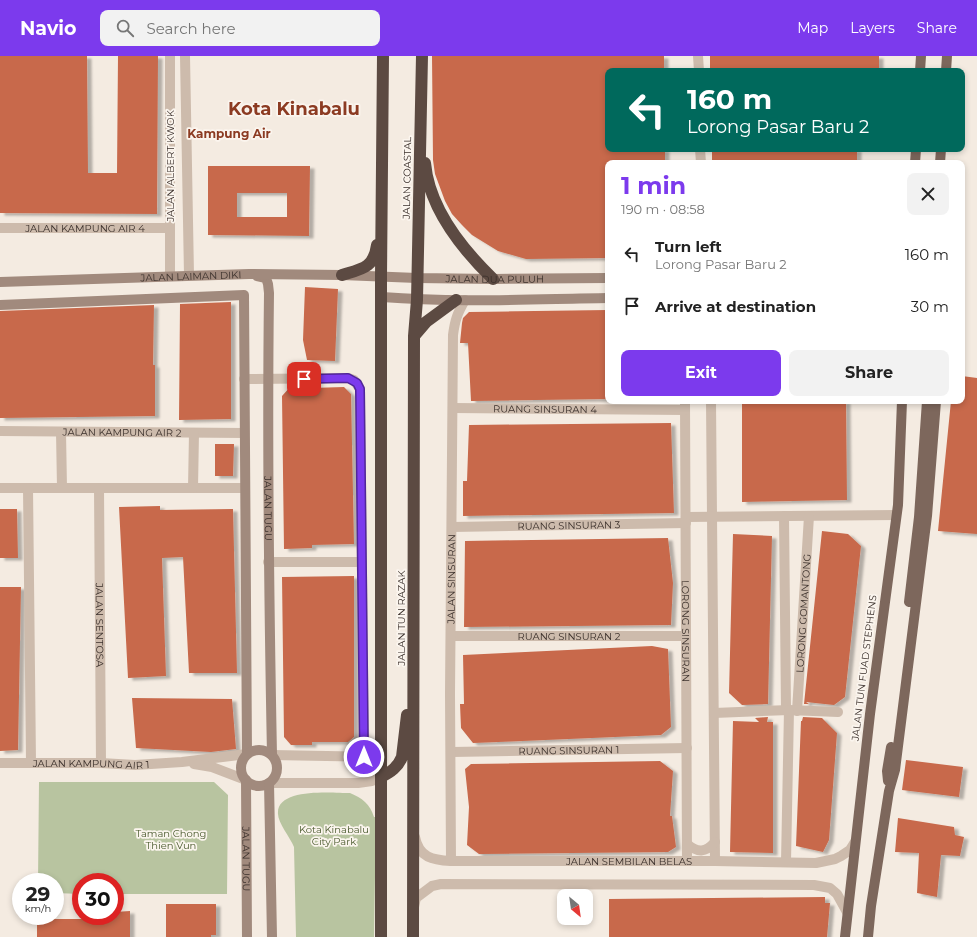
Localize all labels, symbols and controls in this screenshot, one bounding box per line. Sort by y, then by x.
search box [100,10,380,46]
text: Navio [20,17,76,40]
icon: search [114,17,136,39]
text: Search here [146,19,236,38]
text: Map [797,19,828,37]
text: Layers [850,19,895,37]
text: Share [917,19,957,37]
text: 160 m [687,82,772,116]
icon: left [621,84,673,136]
district label: Kota Kinabalu [228,98,360,120]
street label: JALAN ALBERT KWOK [164,109,177,223]
text: Lorong Pasar Baru 2 [687,116,869,138]
district label: Kampung Air [187,126,271,141]
street label: JALAN COASTAL [400,137,414,220]
text: 1 min [621,171,686,200]
button: close [907,173,949,215]
text: 190 m · 08:58 [621,201,705,217]
street label: JALAN KAMPUNG AIR 4 [24,222,145,235]
text: Turn left [655,237,722,256]
icon: left [621,243,643,265]
text: 160 m [905,245,949,264]
text: Lorong Pasar Baru 2 [655,256,787,272]
street label: JALAN LAIMAN DIKI [139,268,242,284]
street label: JALAN DUA PULUH [444,272,544,286]
icon: arrive [621,295,643,317]
text: Arrive at destination [655,297,816,316]
text: 30 m [911,297,949,316]
button: Exit [621,350,781,396]
button: Share [789,350,949,396]
pin [287,362,321,396]
icon: arrive [293,368,315,390]
street label: RUANG SINSURAN 4 [493,402,597,416]
street label: JALAN KAMPUNG AIR 2 [62,425,182,439]
street label: JALAN TUGU [262,475,275,541]
street label: RUANG SINSURAN 3 [517,518,621,532]
street label: JALAN SINSURAN [444,534,458,625]
street label: LORONG GOMANTONG [793,553,813,673]
street label: JALAN TUN RAZAK [395,569,408,667]
street label: LORONG SINSURAN [679,580,693,682]
street label: JALAN SENTOSA [93,582,107,668]
street label: JALAN TUN FUAD STEPHENS [848,594,879,743]
street label: RUANG SINSURAN 2 [518,630,621,643]
position arrow [343,736,385,778]
street label: RUANG SINSURAN 1 [518,743,620,757]
street label: JALAN KAMPUNG AIR 1 [32,756,150,772]
park label: Kota Kinabalu City Park [299,823,369,848]
street label: JALAN TUGU [240,825,253,892]
park label: Taman Chong Thien Vun [136,827,206,852]
street label: JALAN SEMBILAN BELAS [565,855,692,868]
speed limit sign: 30 [72,873,124,925]
text: 29 [26,882,50,906]
north arrow [557,889,593,925]
map controls [557,889,593,925]
text: km/h [25,902,51,915]

